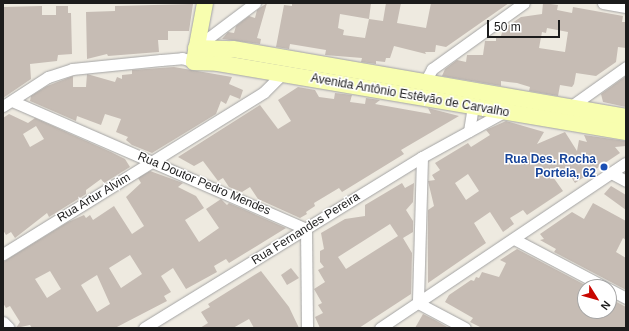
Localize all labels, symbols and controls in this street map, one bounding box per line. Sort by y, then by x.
scale bar [489,12,562,38]
text: 50 m [494,20,521,34]
street label: Avenida Antônio Estêvão de Carvalho [309,71,511,121]
street label: Rua Doutor Pedro Mendes [135,149,273,219]
place label: Rua Des. Rocha Portela, 62 [505,153,596,181]
marker: Rua Des. Rocha Portela, 62 [599,162,609,172]
street label: Rua Artur Alvim [54,170,134,226]
street label: Rua Fernandes Pereira [249,190,363,268]
north arrow [577,279,617,319]
text: N [599,299,613,312]

